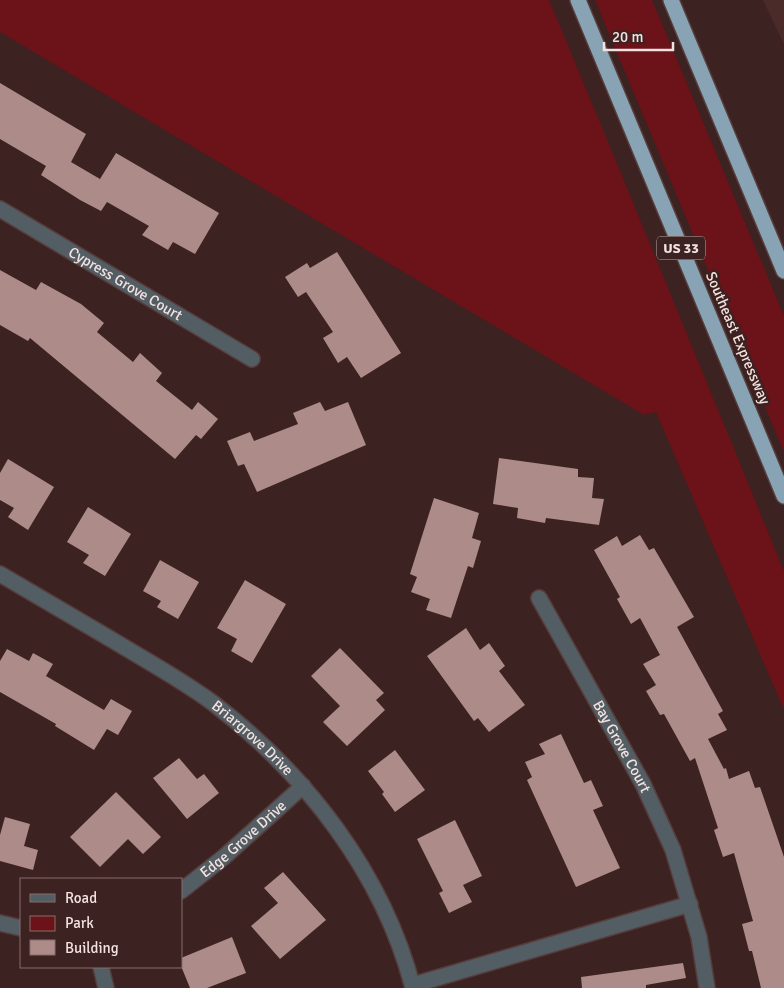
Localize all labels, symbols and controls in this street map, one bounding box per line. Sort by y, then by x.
scale bar [604,20,673,52]
text: 20 m [612,28,643,46]
road number: US 33 [657,237,705,260]
street label: Cypress Grove Court [65,243,186,324]
street label: Southeast Expressway [702,269,774,407]
street label: Briargrove Drive [208,697,297,779]
street label: Bay Grove Court [589,697,655,795]
street label: Edge Grove Drive [196,796,290,882]
legend [20,878,182,968]
text: Road [65,889,97,907]
text: Park [65,914,94,932]
text: Building [65,939,119,957]

